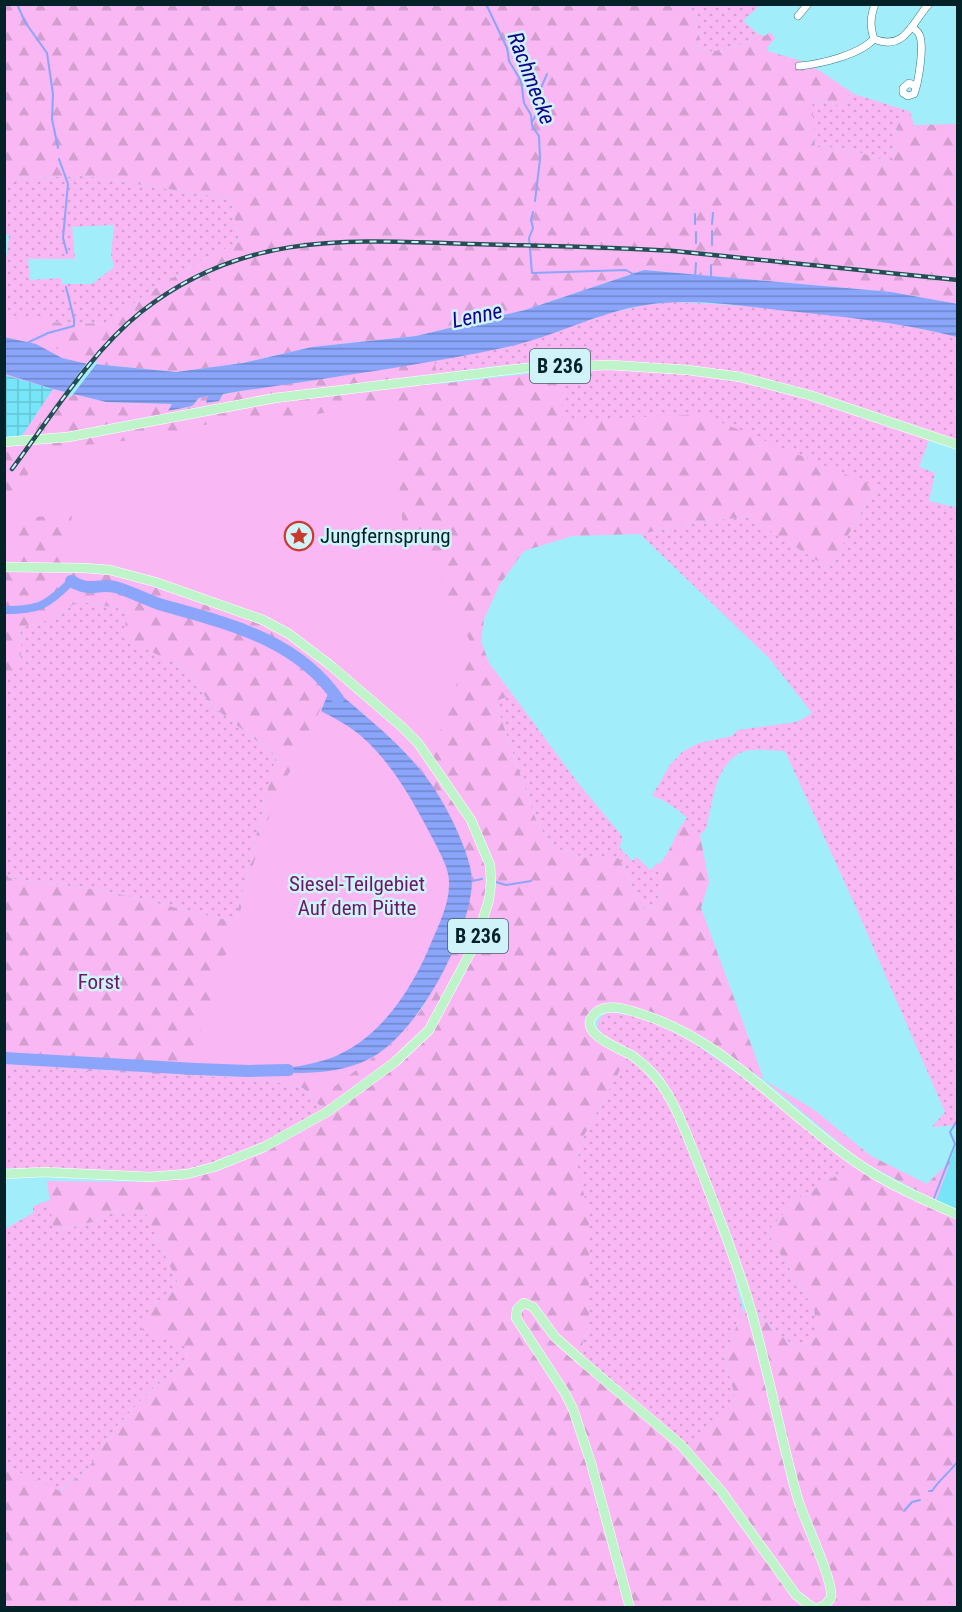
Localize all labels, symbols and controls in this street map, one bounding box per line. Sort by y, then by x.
water label: Rachmecke [502,28,561,128]
water label: Lenne [450,298,505,333]
road number: B 236 [530,349,590,383]
place icon: Jungfernsprung [283,520,315,552]
place label: Jungfernsprung [320,524,451,548]
park label: Siesel-Teilgebiet Auf dem Pütte [289,872,425,920]
road number: B 236 [448,919,508,953]
park label: Forst [78,970,120,994]

